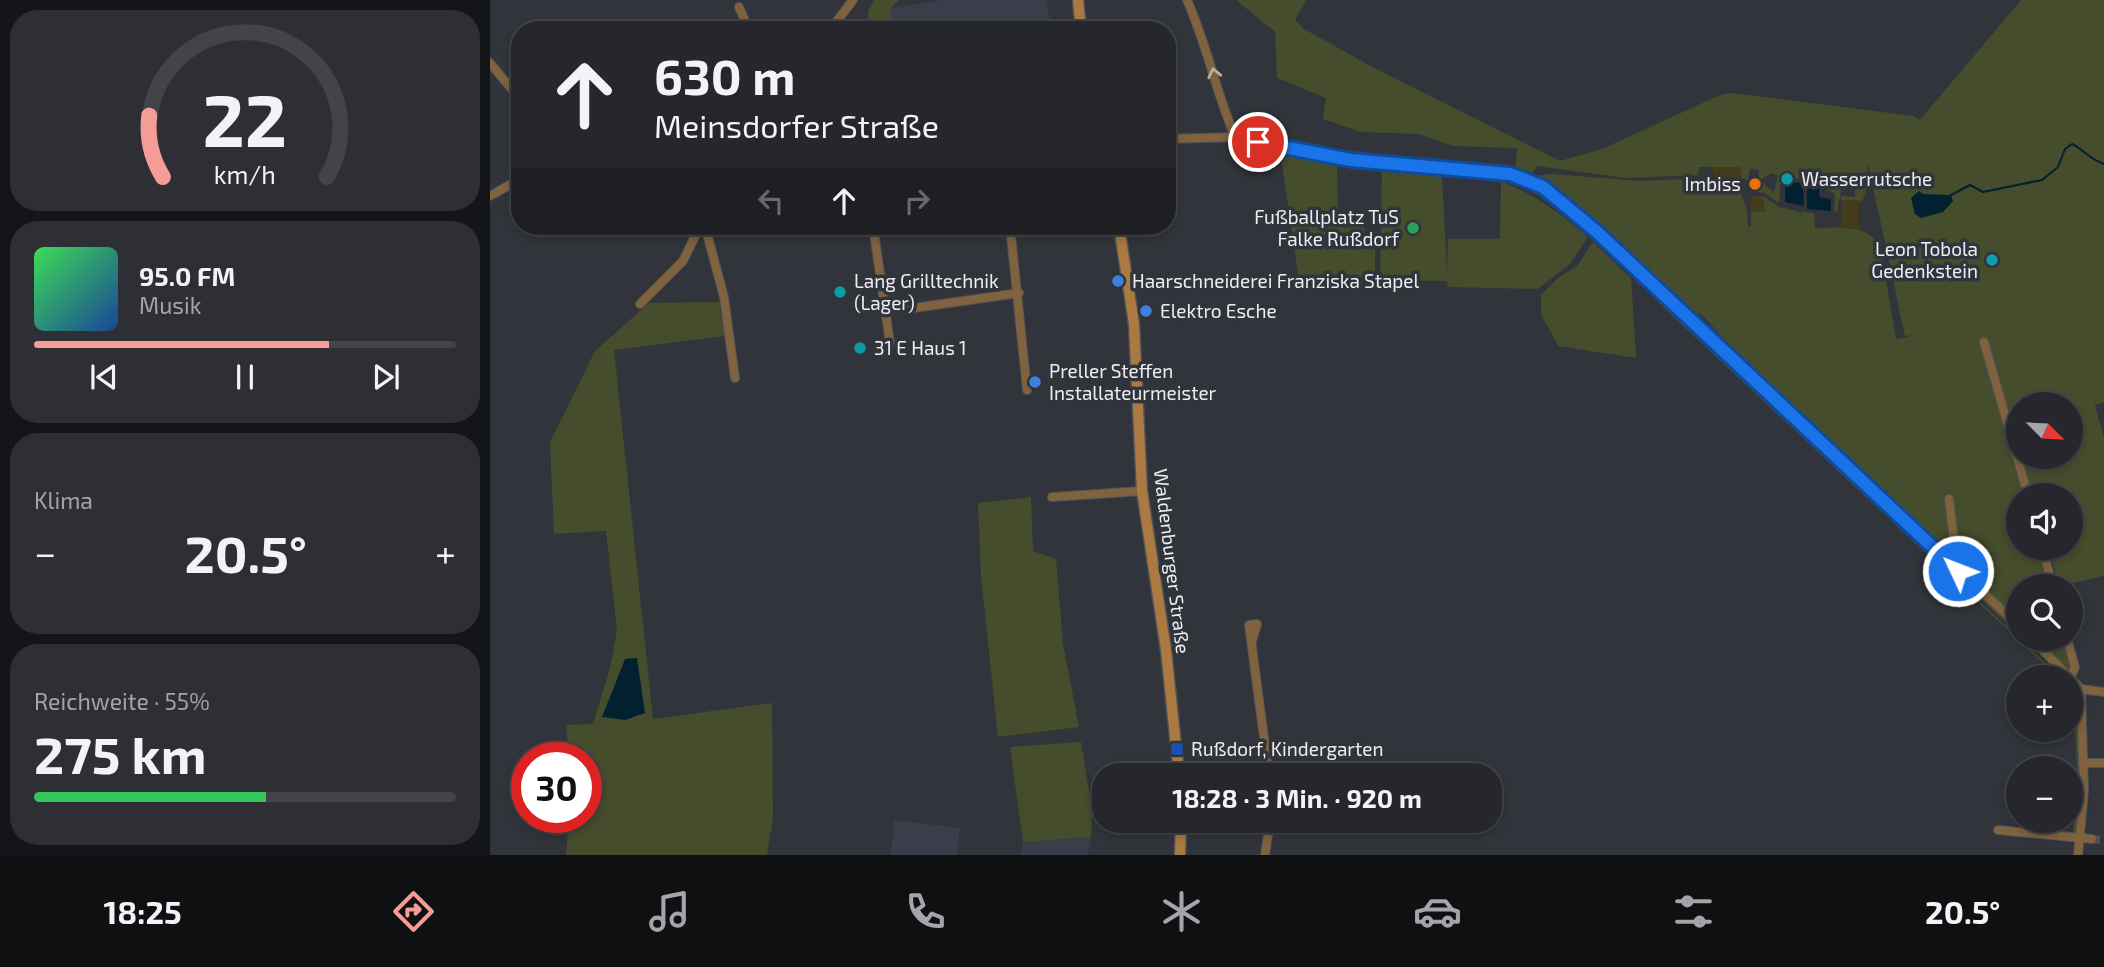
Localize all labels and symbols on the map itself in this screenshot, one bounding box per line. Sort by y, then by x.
one-way arrow [1207,67,1222,79]
pin [1228,112,1288,172]
place label: Wasserrutsche [1801,167,1932,190]
marker: Wasserrutsche [1779,171,1795,187]
place label: Imbiss [1685,172,1741,195]
marker: Imbiss [1747,176,1763,192]
place label: Fußballplatz TuS Falke Rußdorf [1254,205,1400,250]
marker: Fußballplatz TuS Falke Rußdorf [1405,220,1421,236]
place label: Leon Tobola Gedenkstein [1871,237,1978,282]
marker: Leon Tobola Gedenkstein [1984,252,2000,268]
place label: Lang Grilltechnik (Lager) [854,269,999,314]
place label: Haarschneiderei Franziska Stapel [1132,269,1420,292]
marker: Haarschneiderei Franziska Stapel [1110,273,1126,289]
marker: Lang Grilltechnik (Lager) [832,284,848,300]
place label: Elektro Esche [1160,299,1277,322]
marker: Elektro Esche [1138,303,1154,319]
place label: 31 E Haus 1 [874,336,967,359]
marker: 31 E Haus 1 [852,340,868,356]
place label: Preller Steffen Installateurmeister [1049,359,1217,404]
marker: Preller Steffen Installateurmeister [1027,374,1043,390]
north arrow [2006,392,2082,469]
street label: Waldenburger Straße [1150,467,1195,655]
position arrow [1921,534,1995,608]
place label: Rußdorf, Kindergarten [1191,737,1383,760]
marker: Rußdorf, Kindergarten [1169,741,1185,757]
speed limit sign: 30 [511,742,602,833]

